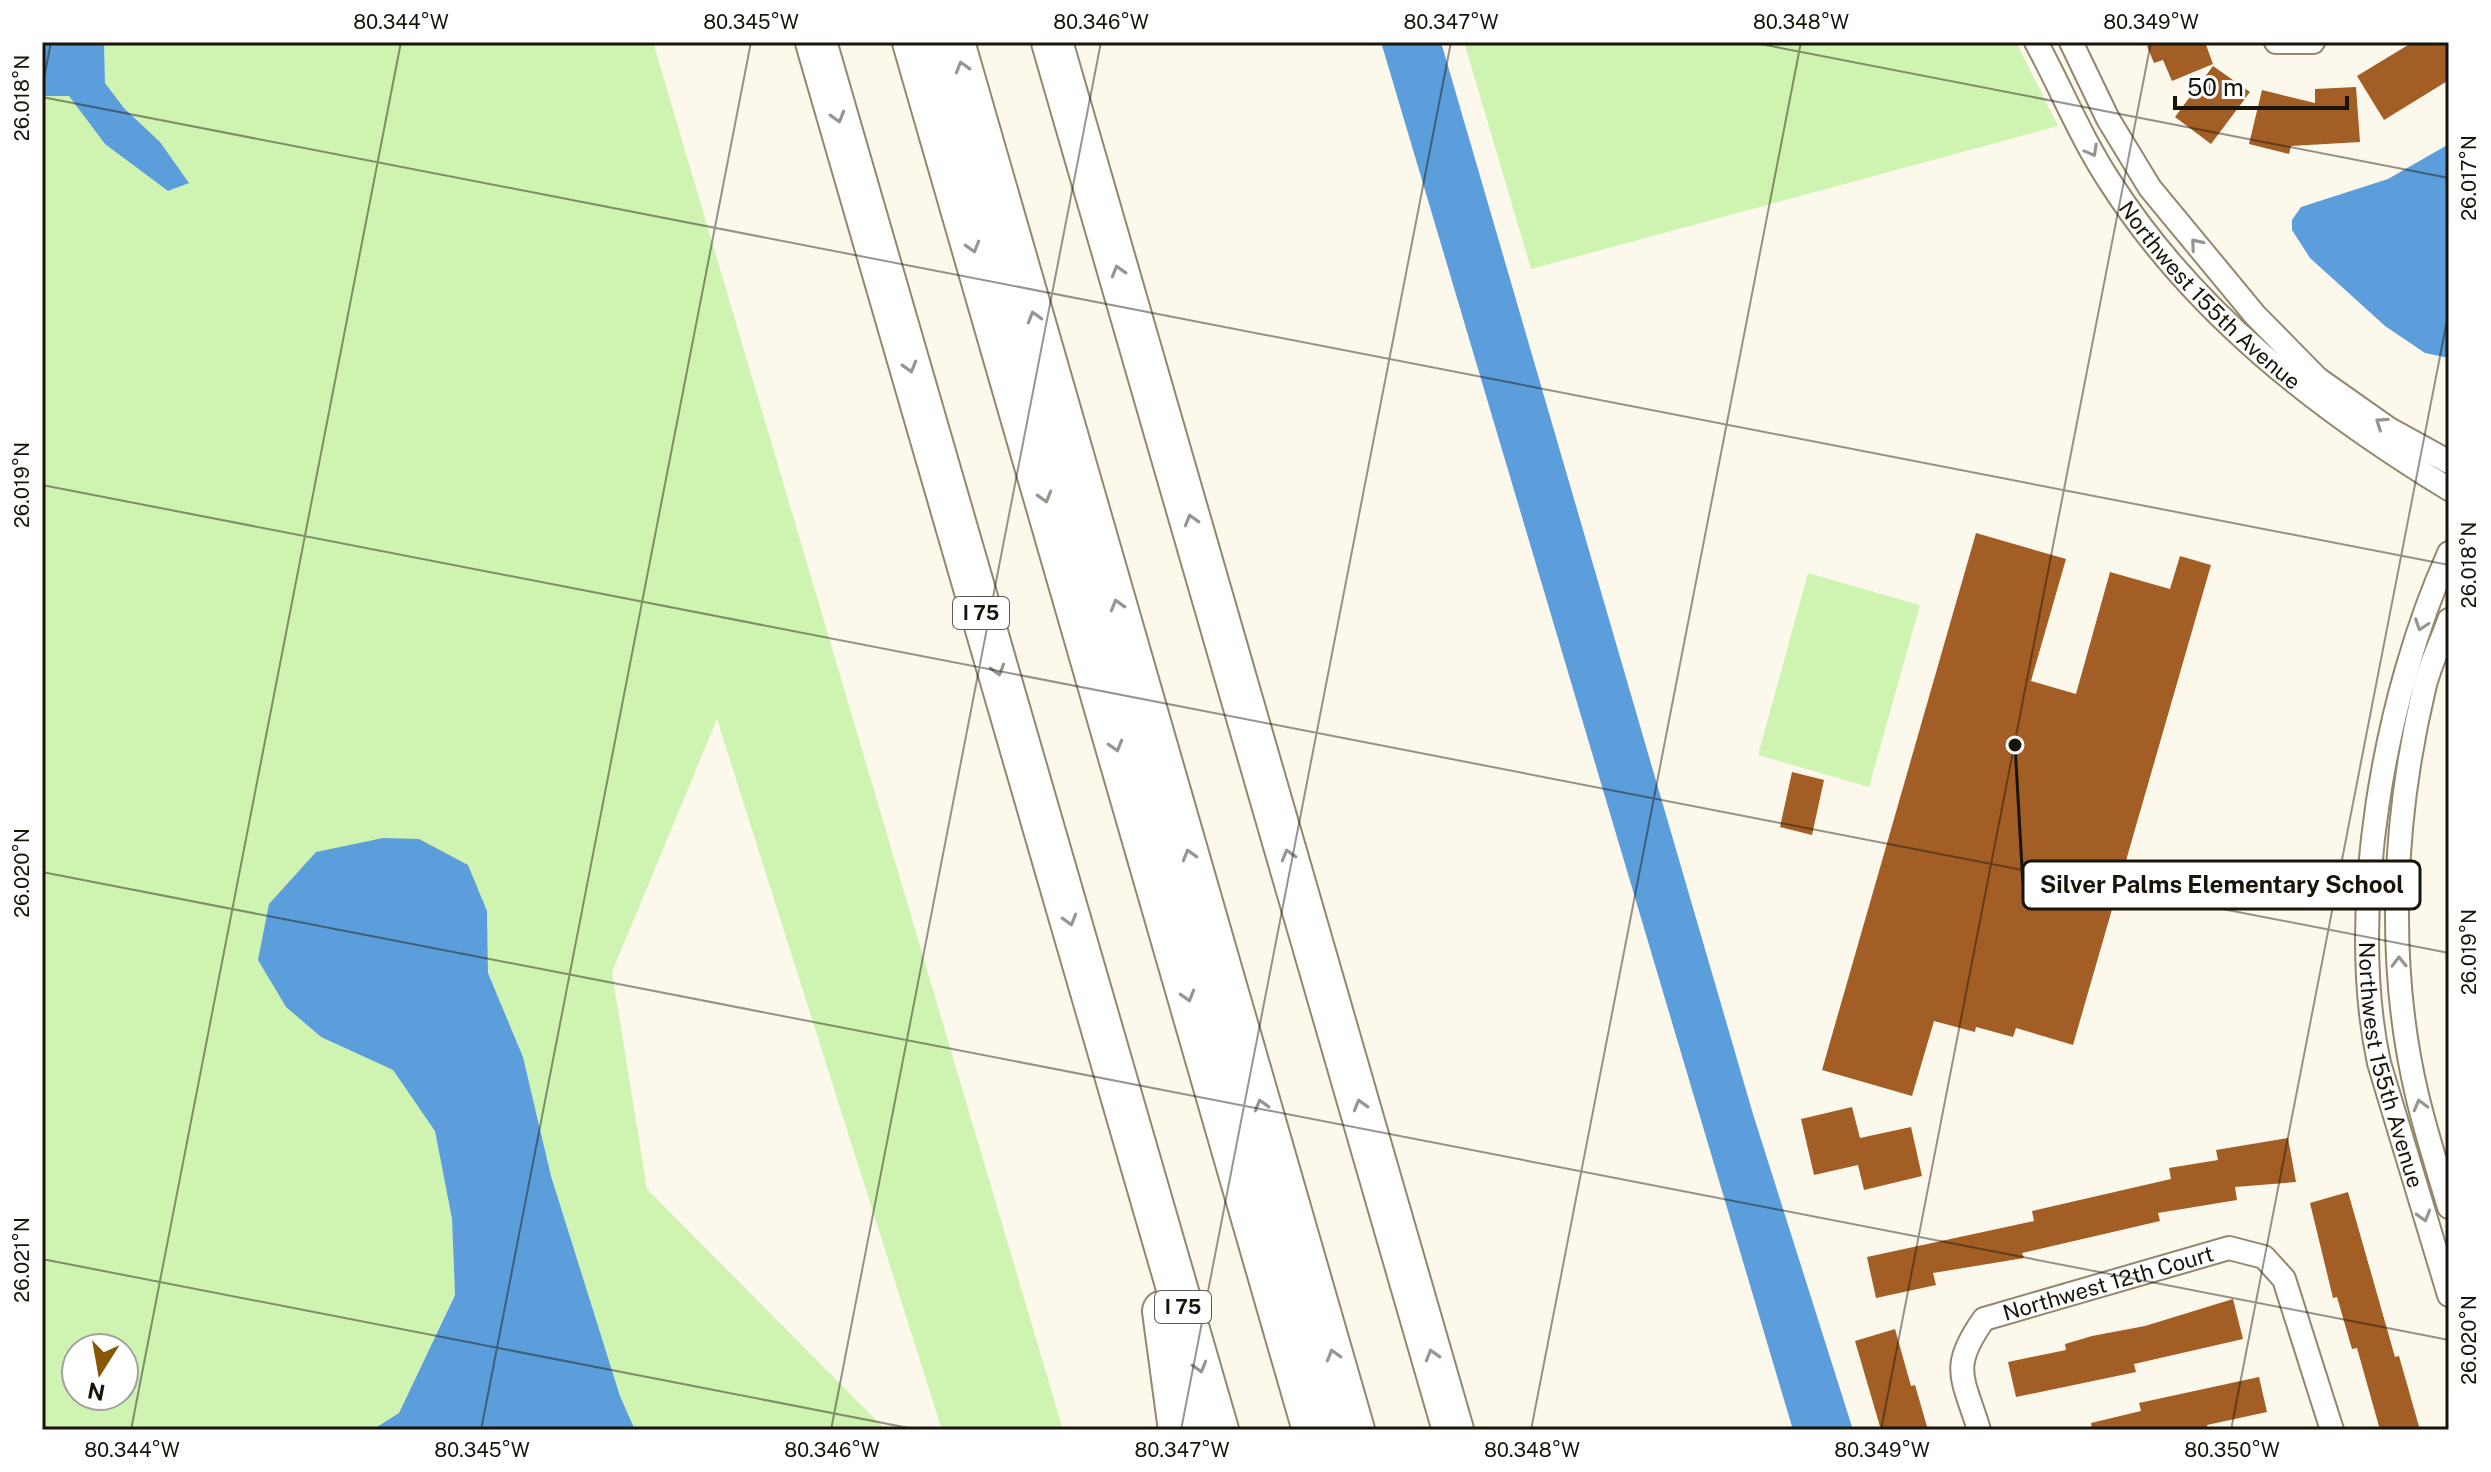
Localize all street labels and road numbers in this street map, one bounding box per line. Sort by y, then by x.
street label: Northwest 155th Avenue [2114,196,2306,395]
road number: I 75 [953,597,1009,629]
street label: Northwest 155th Avenue [2354,942,2429,1191]
street label: Northwest 12th Court [2000,1240,2216,1326]
road number: I 75 [1155,1291,1211,1323]

